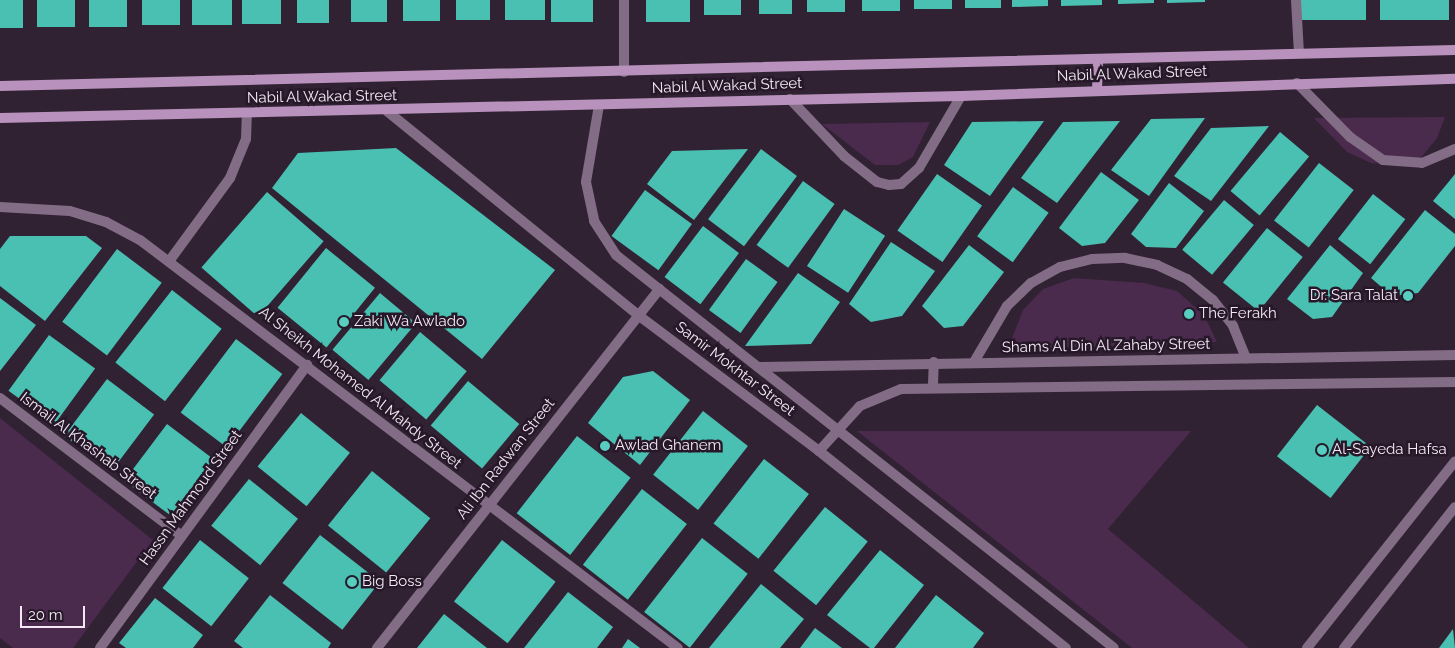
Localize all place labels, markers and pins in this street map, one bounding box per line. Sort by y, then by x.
place label: Dr. Sara Talat [1309,287,1398,305]
marker: Dr. Sara Talat [1402,290,1414,302]
place label: The Ferakh [1199,305,1277,323]
marker: The Ferakh [1183,308,1195,320]
place label: Zaki Wa Awlado [354,313,466,331]
marker: Zaki Wa Awlado [338,316,350,328]
place label: Awlad Ghanem [615,437,721,455]
marker: Awlad Ghanem [599,440,611,452]
place label: Al-Sayeda Hafsa [1332,441,1447,459]
marker: Al-Sayeda Hafsa [1316,444,1328,456]
place label: Big Boss [362,573,422,591]
marker: Big Boss [346,576,358,588]

